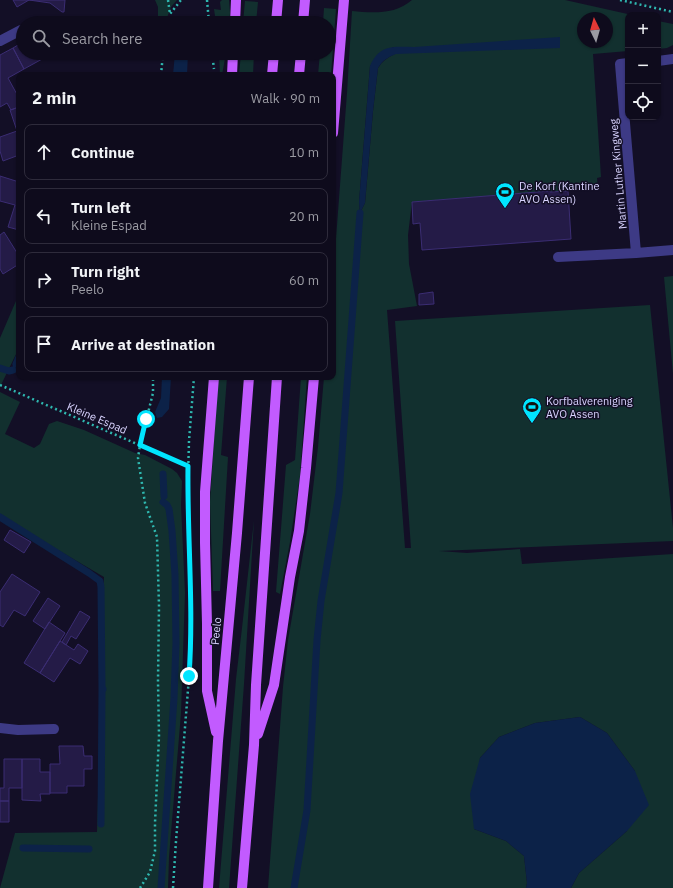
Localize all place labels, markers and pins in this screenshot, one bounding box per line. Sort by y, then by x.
place label: De Korf (Kantine AVO Assen) [519,179,600,206]
sports icon: De Korf (Kantine AVO Assen) [494,181,516,209]
place label: Korfbalvereniging AVO Assen [546,394,633,421]
sports icon: Korfbalvereniging AVO Assen [521,396,543,424]

